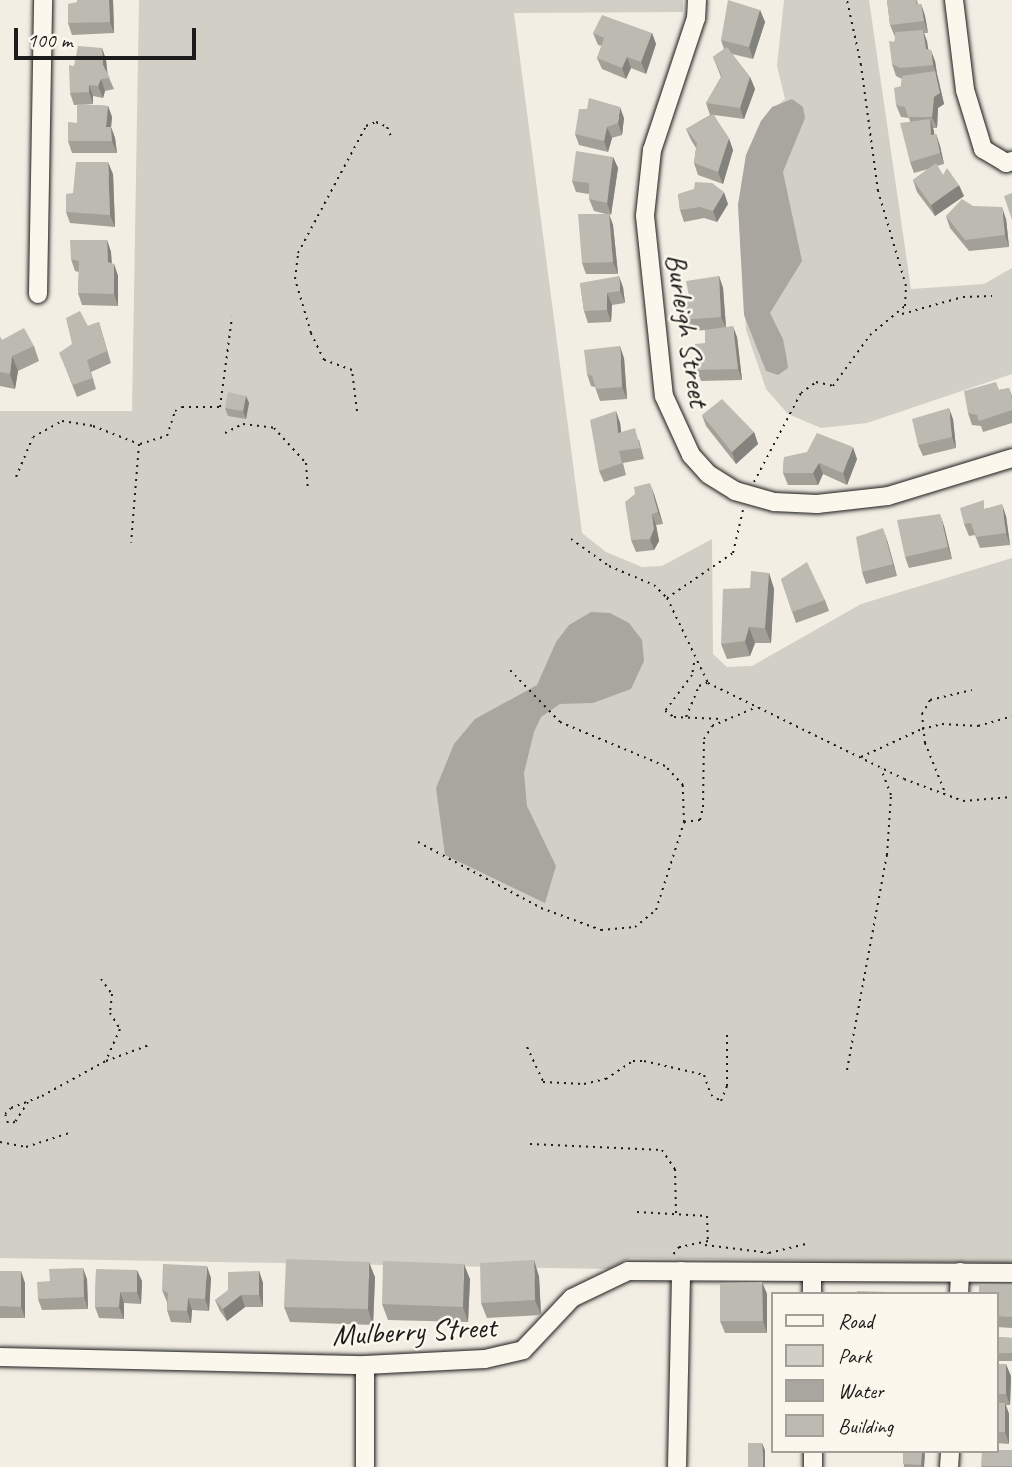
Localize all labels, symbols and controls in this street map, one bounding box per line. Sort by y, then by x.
scale bar [18,14,200,58]
text: 100 m [27,27,72,53]
street label: Burleigh Street [658,251,718,409]
legend [771,1292,998,1453]
text: Road [838,1308,873,1334]
street label: Mulberry Street [331,1309,497,1353]
text: Park [838,1343,871,1369]
text: Water [838,1378,884,1404]
text: Building [838,1413,893,1439]

